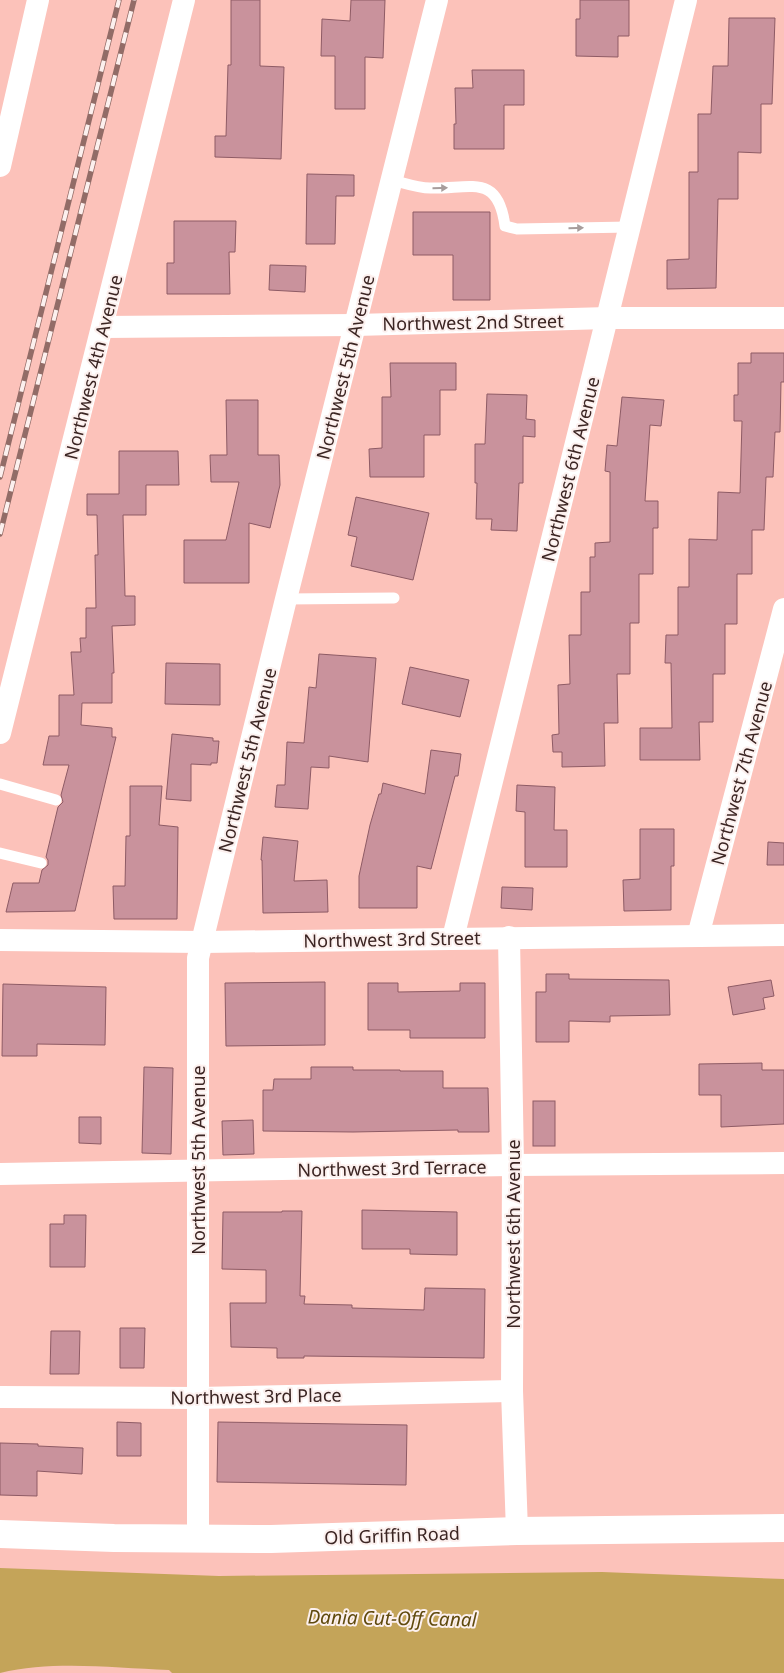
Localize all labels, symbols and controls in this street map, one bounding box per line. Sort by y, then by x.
one-way arrow [432,184,448,192]
one-way arrow [568,224,584,232]
street label: Northwest 4th Avenue [58,272,128,462]
street label: Northwest 5th Avenue [310,272,380,462]
street label: Northwest 2nd Street [382,308,564,336]
street label: Northwest 6th Avenue [535,374,605,564]
street label: Northwest 5th Avenue [212,665,282,855]
street label: Northwest 7th Avenue [705,678,777,868]
street label: Northwest 3rd Street [303,925,481,953]
street label: Northwest 5th Avenue [186,1065,210,1255]
street label: Northwest 6th Avenue [501,1139,525,1329]
street label: Northwest 3rd Terrace [297,1154,487,1182]
street label: Northwest 3rd Place [170,1383,342,1409]
street label: Old Griffin Road [324,1521,460,1549]
water label: Dania Cut-Off Canal [307,1604,478,1632]

